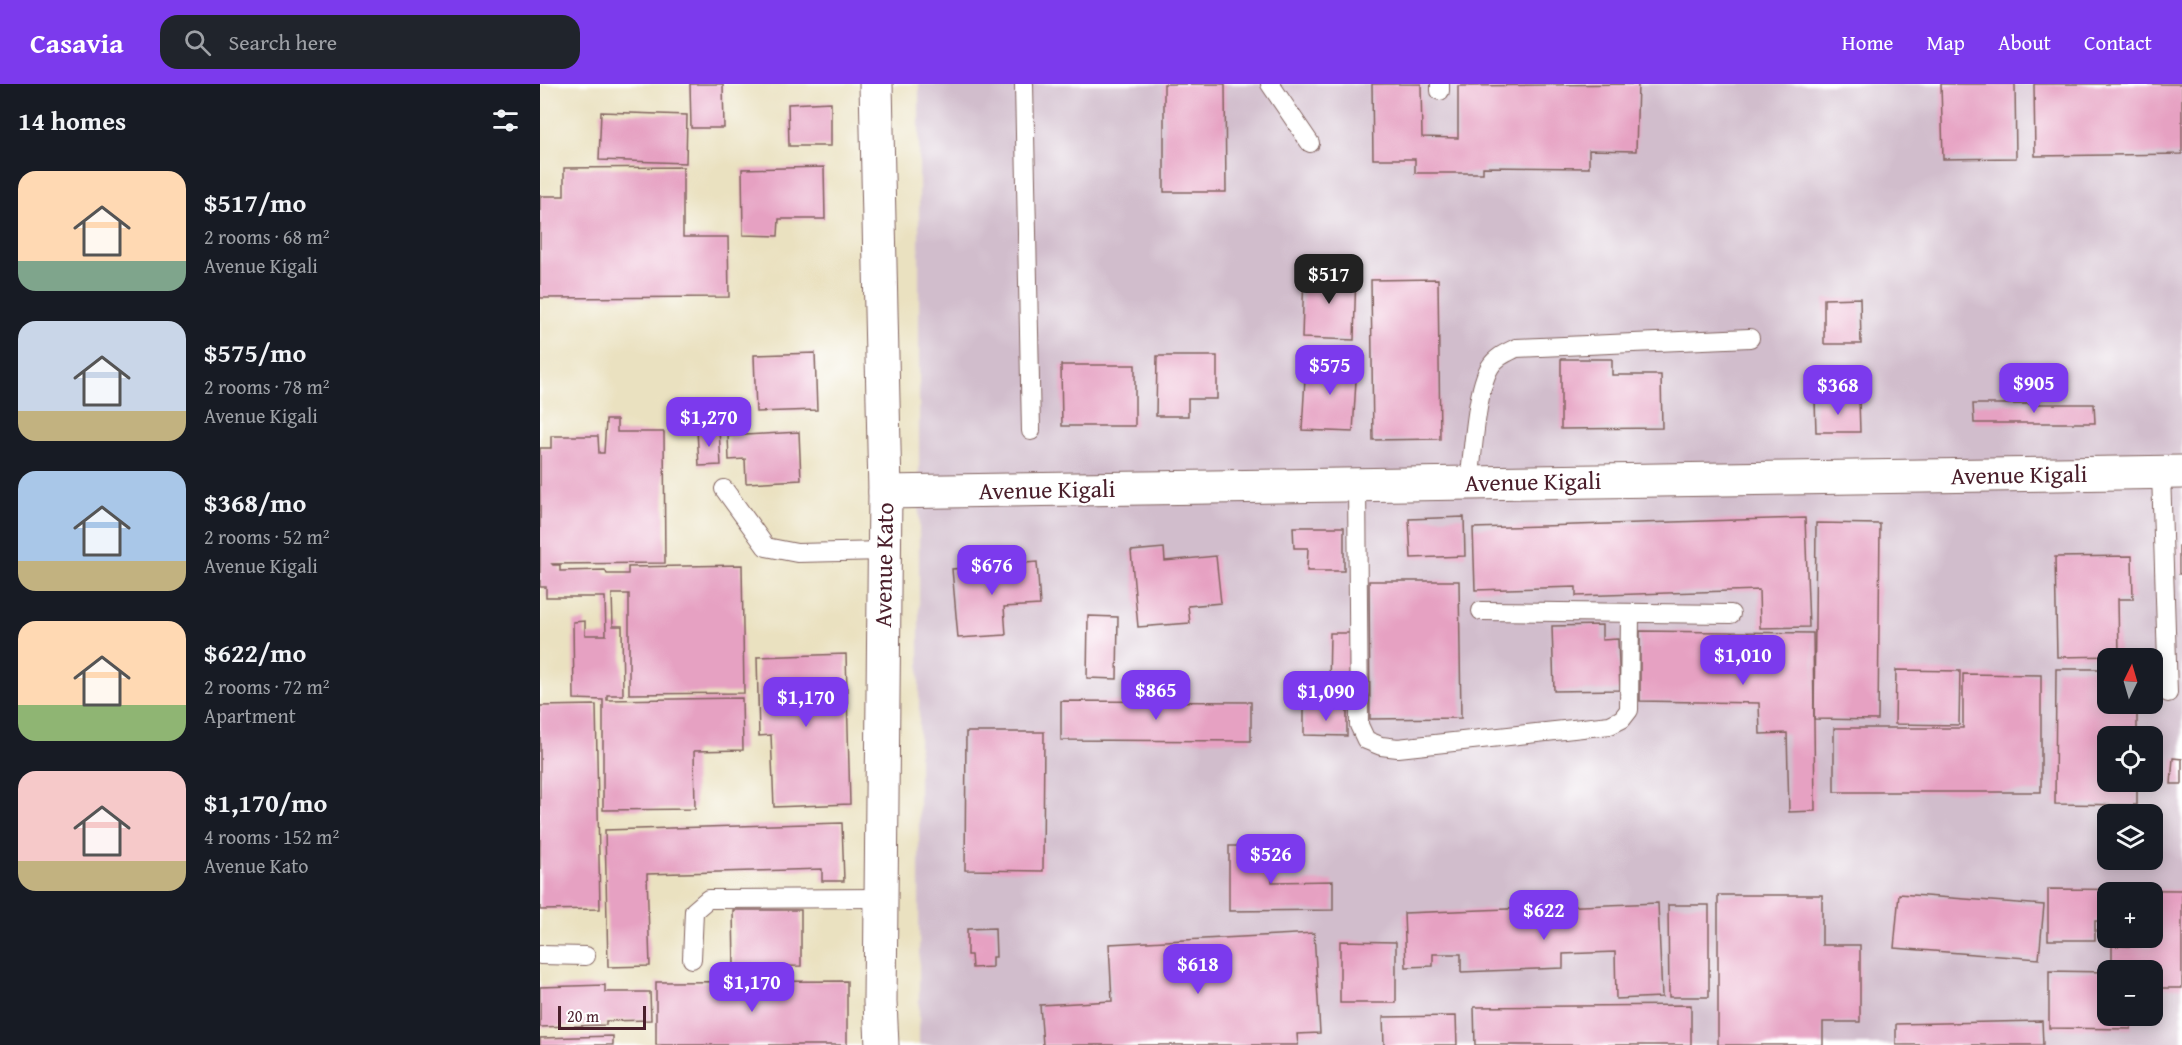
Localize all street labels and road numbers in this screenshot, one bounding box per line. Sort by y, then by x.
street label: Avenue Kigali [1950,456,2088,493]
street label: Avenue Kigali [1464,463,1602,500]
street label: Avenue Kigali [978,471,1116,508]
street label: Avenue Kato [865,502,902,628]

